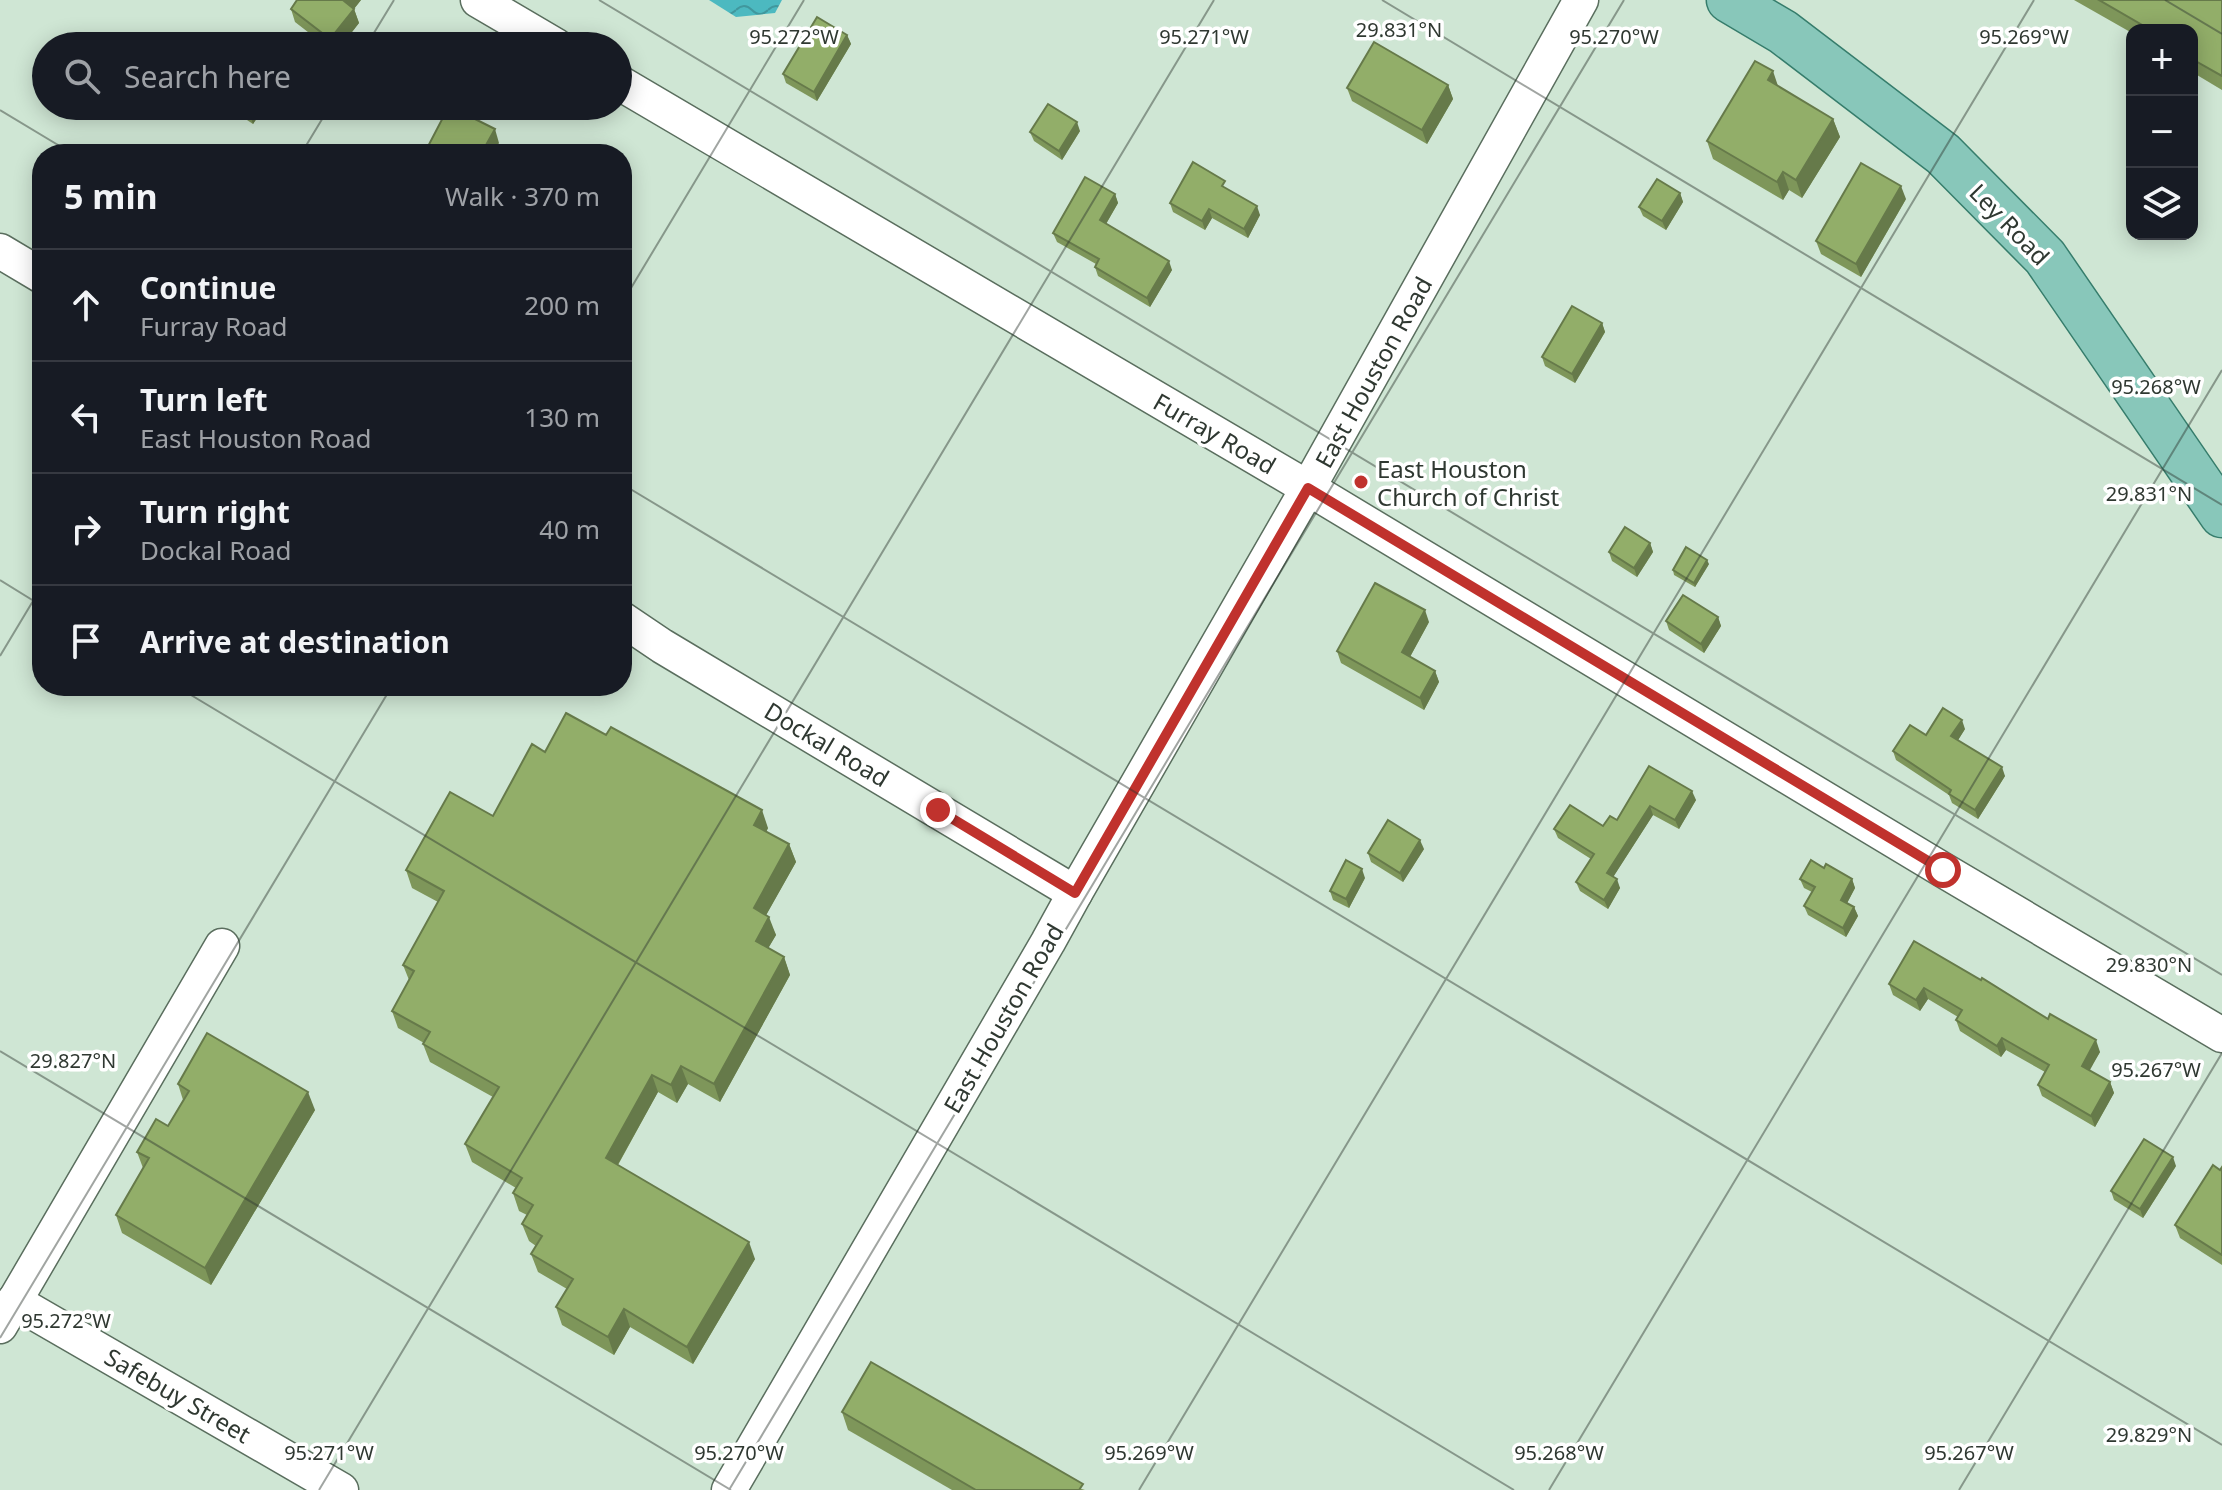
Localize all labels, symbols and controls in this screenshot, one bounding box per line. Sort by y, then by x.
text: 29.831°N [1356,16,1442,43]
text: 95.272°W [749,23,839,50]
text: 95.271°W [1159,23,1249,50]
text: 95.270°W [1569,23,1659,50]
text: 95.269°W [1979,23,2069,50]
map controls [2126,24,2198,240]
button: + [2126,24,2198,96]
search box [32,32,632,120]
icon: search [60,54,104,98]
text: Search here [124,56,291,97]
button: − [2126,96,2198,168]
button: layers [2126,168,2198,240]
text: 5 min [64,173,158,219]
street label: Ley Road [1963,176,2057,272]
text: Walk · 370 m [445,178,600,214]
text: Continue [140,267,276,308]
street label: East Houston Road [1307,271,1439,473]
icon: ahead [64,283,108,327]
text: 200 m [524,287,600,323]
text: Furray Road [140,308,288,344]
text: 95.268°W [2111,373,2201,400]
text: Turn left [140,379,268,420]
street label: Furray Road [1148,385,1282,481]
icon: left [64,395,108,439]
text: 130 m [524,399,600,435]
text: East Houston Road [140,420,372,456]
place label: East Houston Church of Christ [1377,452,1559,513]
marker: East Houston Church of Christ [1352,473,1370,491]
text: 29.831°N [2106,480,2192,507]
text: Turn right [140,491,290,532]
icon: right [64,507,108,551]
text: 40 m [539,511,600,547]
text: Dockal Road [140,532,292,568]
icon: arrive [64,619,108,663]
text: Arrive at destination [140,621,450,662]
street label: Dockal Road [759,694,895,794]
route end [920,792,956,828]
route start [1925,852,1961,888]
street label: East Houston Road [935,917,1071,1119]
text: 29.830°N [2106,951,2192,978]
text: 29.827°N [30,1047,116,1074]
text: 95.267°W [2111,1056,2201,1083]
text: 95.272°W [21,1307,111,1334]
street label: Safebuy Street [99,1340,257,1450]
text: 29.829°N [2106,1421,2192,1448]
text: 95.271°W [284,1439,374,1466]
text: 95.270°W [694,1439,784,1466]
text: 95.269°W [1104,1439,1194,1466]
text: 95.268°W [1514,1439,1604,1466]
text: 95.267°W [1924,1439,2014,1466]

